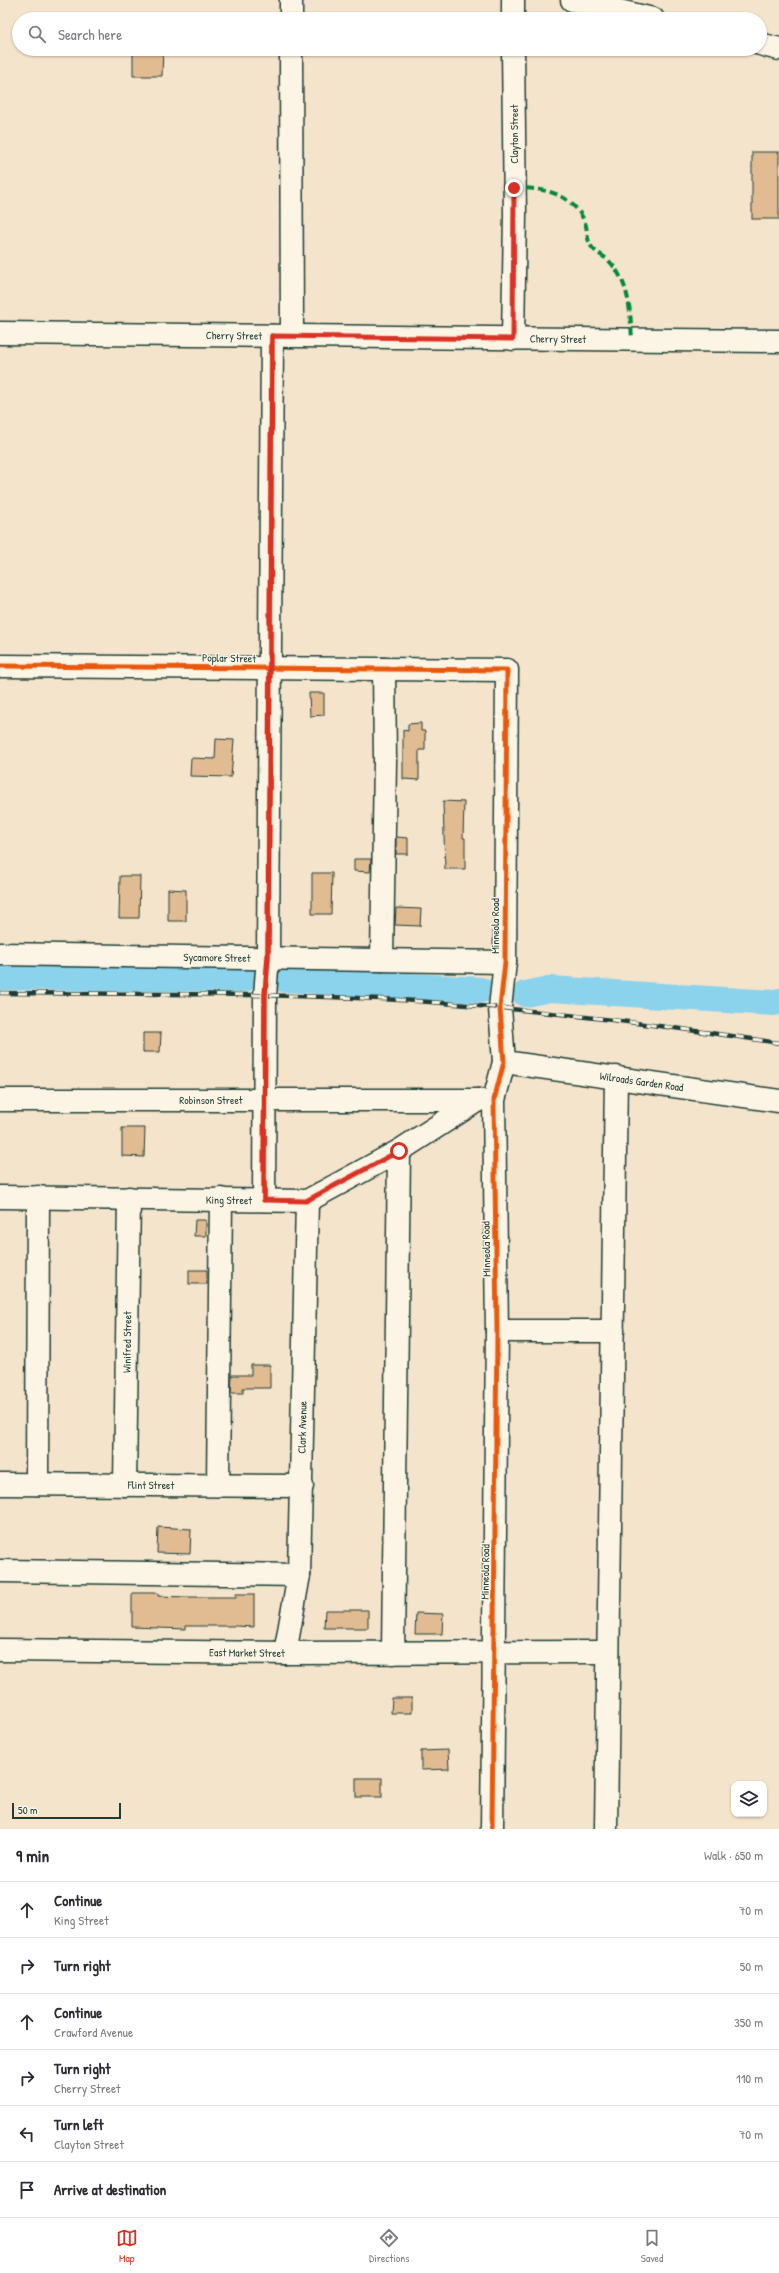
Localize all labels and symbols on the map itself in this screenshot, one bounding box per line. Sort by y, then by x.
street label: Clayton Street [507,104,521,164]
route end [505,179,523,197]
street label: Cherry Street [206,328,262,343]
street label: Cherry Street [530,331,586,346]
street label: Poplar Street [202,651,256,665]
street label: Minneola Road [488,898,502,954]
street label: Sycamore Street [183,950,251,965]
street label: Wilroads Garden Road [599,1069,685,1094]
street label: Robinson Street [179,1093,243,1107]
route start [390,1142,408,1160]
street label: King Street [206,1193,252,1207]
street label: Minneola Road [479,1220,493,1277]
street label: Winifred Street [120,1311,134,1373]
street label: Clark Avenue [295,1400,310,1454]
street label: Flint Street [127,1478,175,1492]
street label: Minneola Road [478,1543,492,1600]
street label: East Market Street [209,1645,285,1660]
scale bar [12,1801,121,1820]

